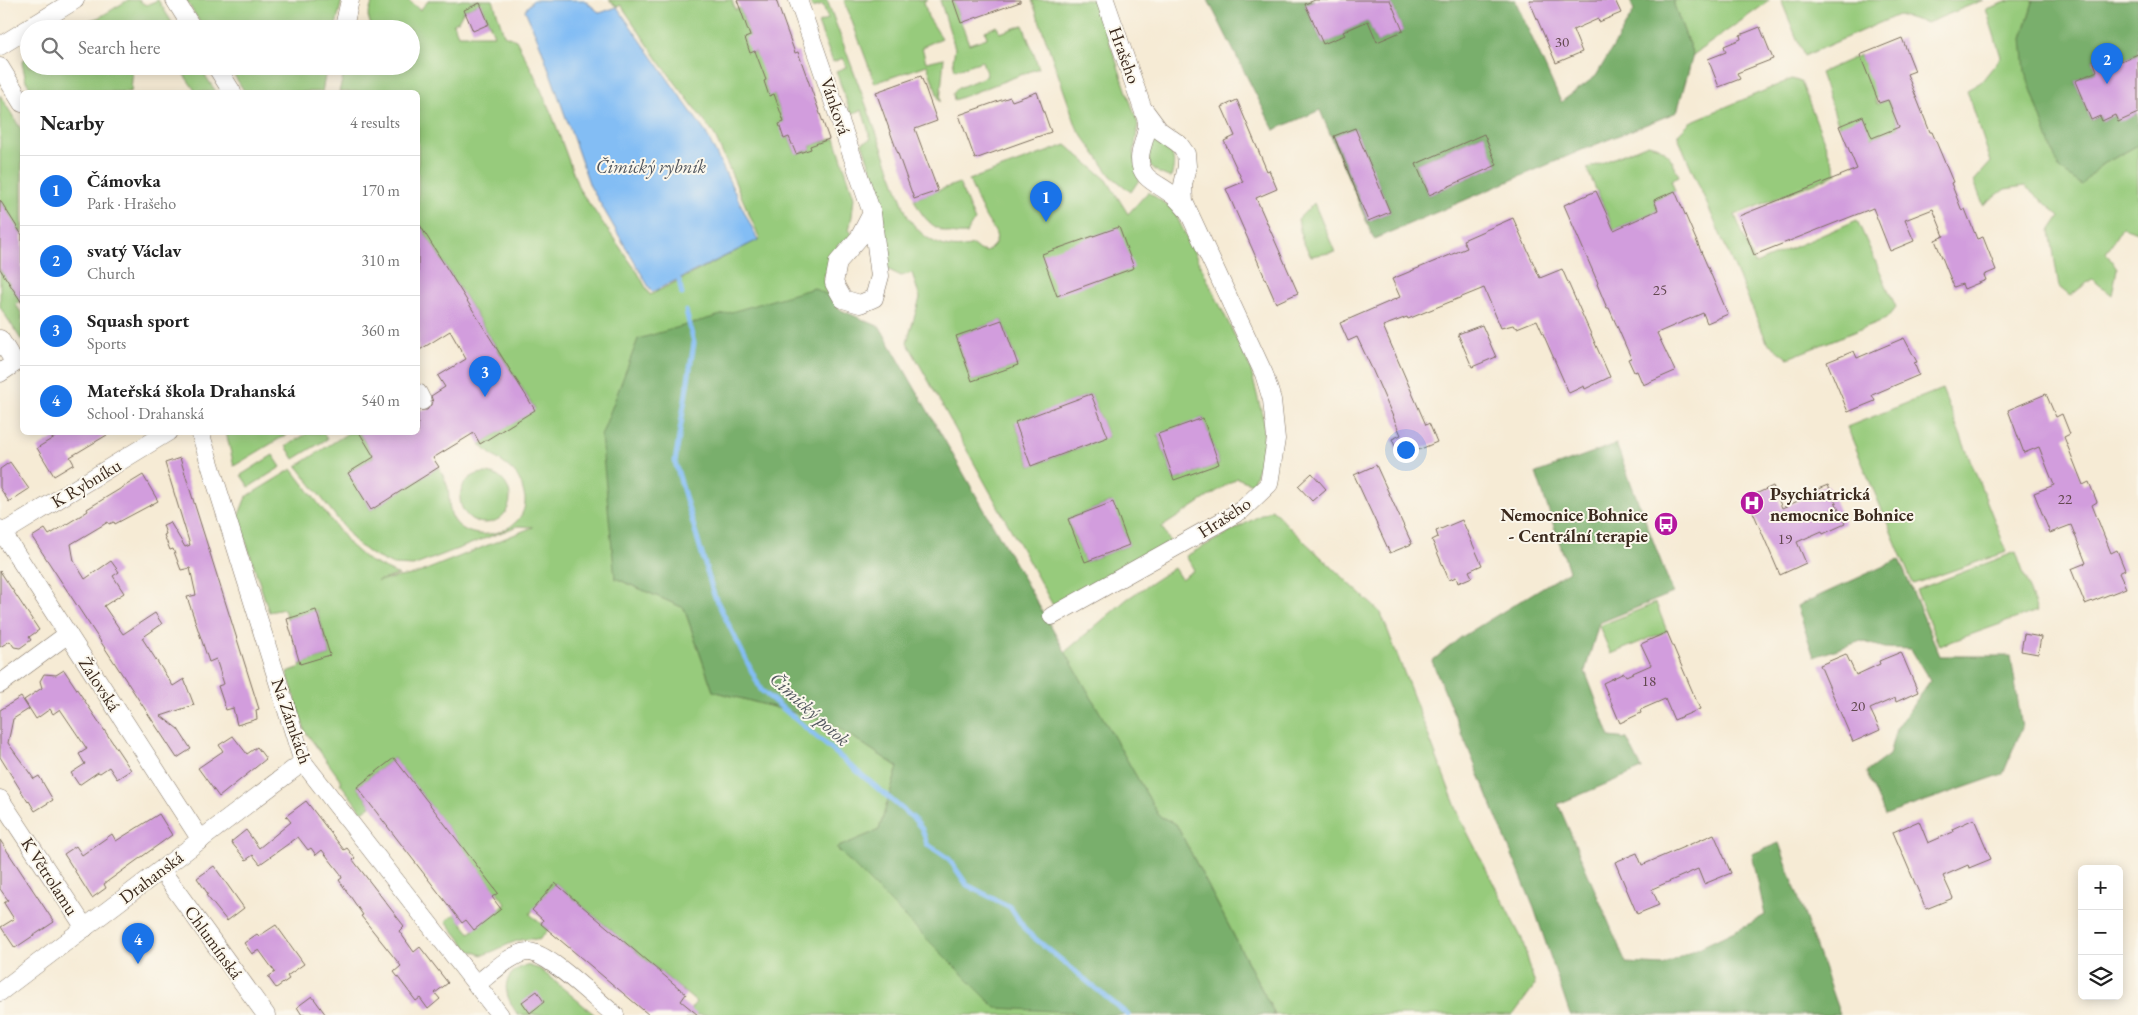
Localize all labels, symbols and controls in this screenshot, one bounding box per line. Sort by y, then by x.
search box [20,20,420,75]
street label: Hrašeho [1104,23,1146,87]
house number: 30 [1555,32,1569,51]
icon: search [38,34,66,62]
text: Search here [78,35,160,60]
pin: 2 [2091,43,2123,84]
street label: Vánková [816,74,857,138]
text: Nearby [40,109,104,136]
text: 4 results [350,112,400,133]
water label: Čimický rybník [596,154,707,179]
text: Čámovka [87,168,161,193]
text: 1 [52,180,60,201]
text: 170 m [361,180,400,201]
pin: 1 [1030,181,1062,222]
text: Park · Hrašeho [87,193,176,214]
text: svatý Václav [87,238,181,263]
text: 2 [52,250,60,271]
text: 310 m [361,250,400,271]
text: Church [87,263,135,284]
house number: 25 [1653,280,1667,299]
text: Squash sport [87,308,189,333]
text: 3 [52,320,60,341]
text: 360 m [361,320,400,341]
text: Sports [87,333,126,354]
pin: 3 [469,356,501,397]
text: Mateřská škola Drahanská [87,378,296,403]
text: 4 [52,390,60,411]
text: 540 m [361,390,400,411]
text: School · Drahanská [87,403,204,424]
your location [1393,437,1419,463]
street label: K Rybníku [47,453,126,513]
place label: Psychiatrická nemocnice Bohnice [1770,482,1914,526]
house number: 22 [2058,489,2073,508]
hospital icon: Psychiatrická nemocnice Bohnice [1739,490,1765,516]
street label: Hrašeho [1193,491,1255,543]
place label: Nemocnice Bohnice - Centrální terapie [1500,503,1648,547]
bus stop icon: Nemocnice Bohnice - Centrální terapie [1653,511,1679,537]
house number: 19 [1778,529,1792,548]
street label: Žalovská [74,652,127,716]
water label: Čimický potok [765,666,856,752]
house number: 18 [1642,671,1656,690]
street label: Na Zámkách [267,675,317,767]
house number: 20 [1851,696,1865,715]
street label: K Větrolamu [16,833,84,920]
street label: Drahanská [114,845,188,909]
map controls [2078,865,2123,1000]
button: + [2078,865,2123,910]
street label: Chlumínská [180,901,249,984]
button: − [2078,910,2123,955]
pin: 4 [122,923,154,964]
button: layers [2078,955,2123,1000]

